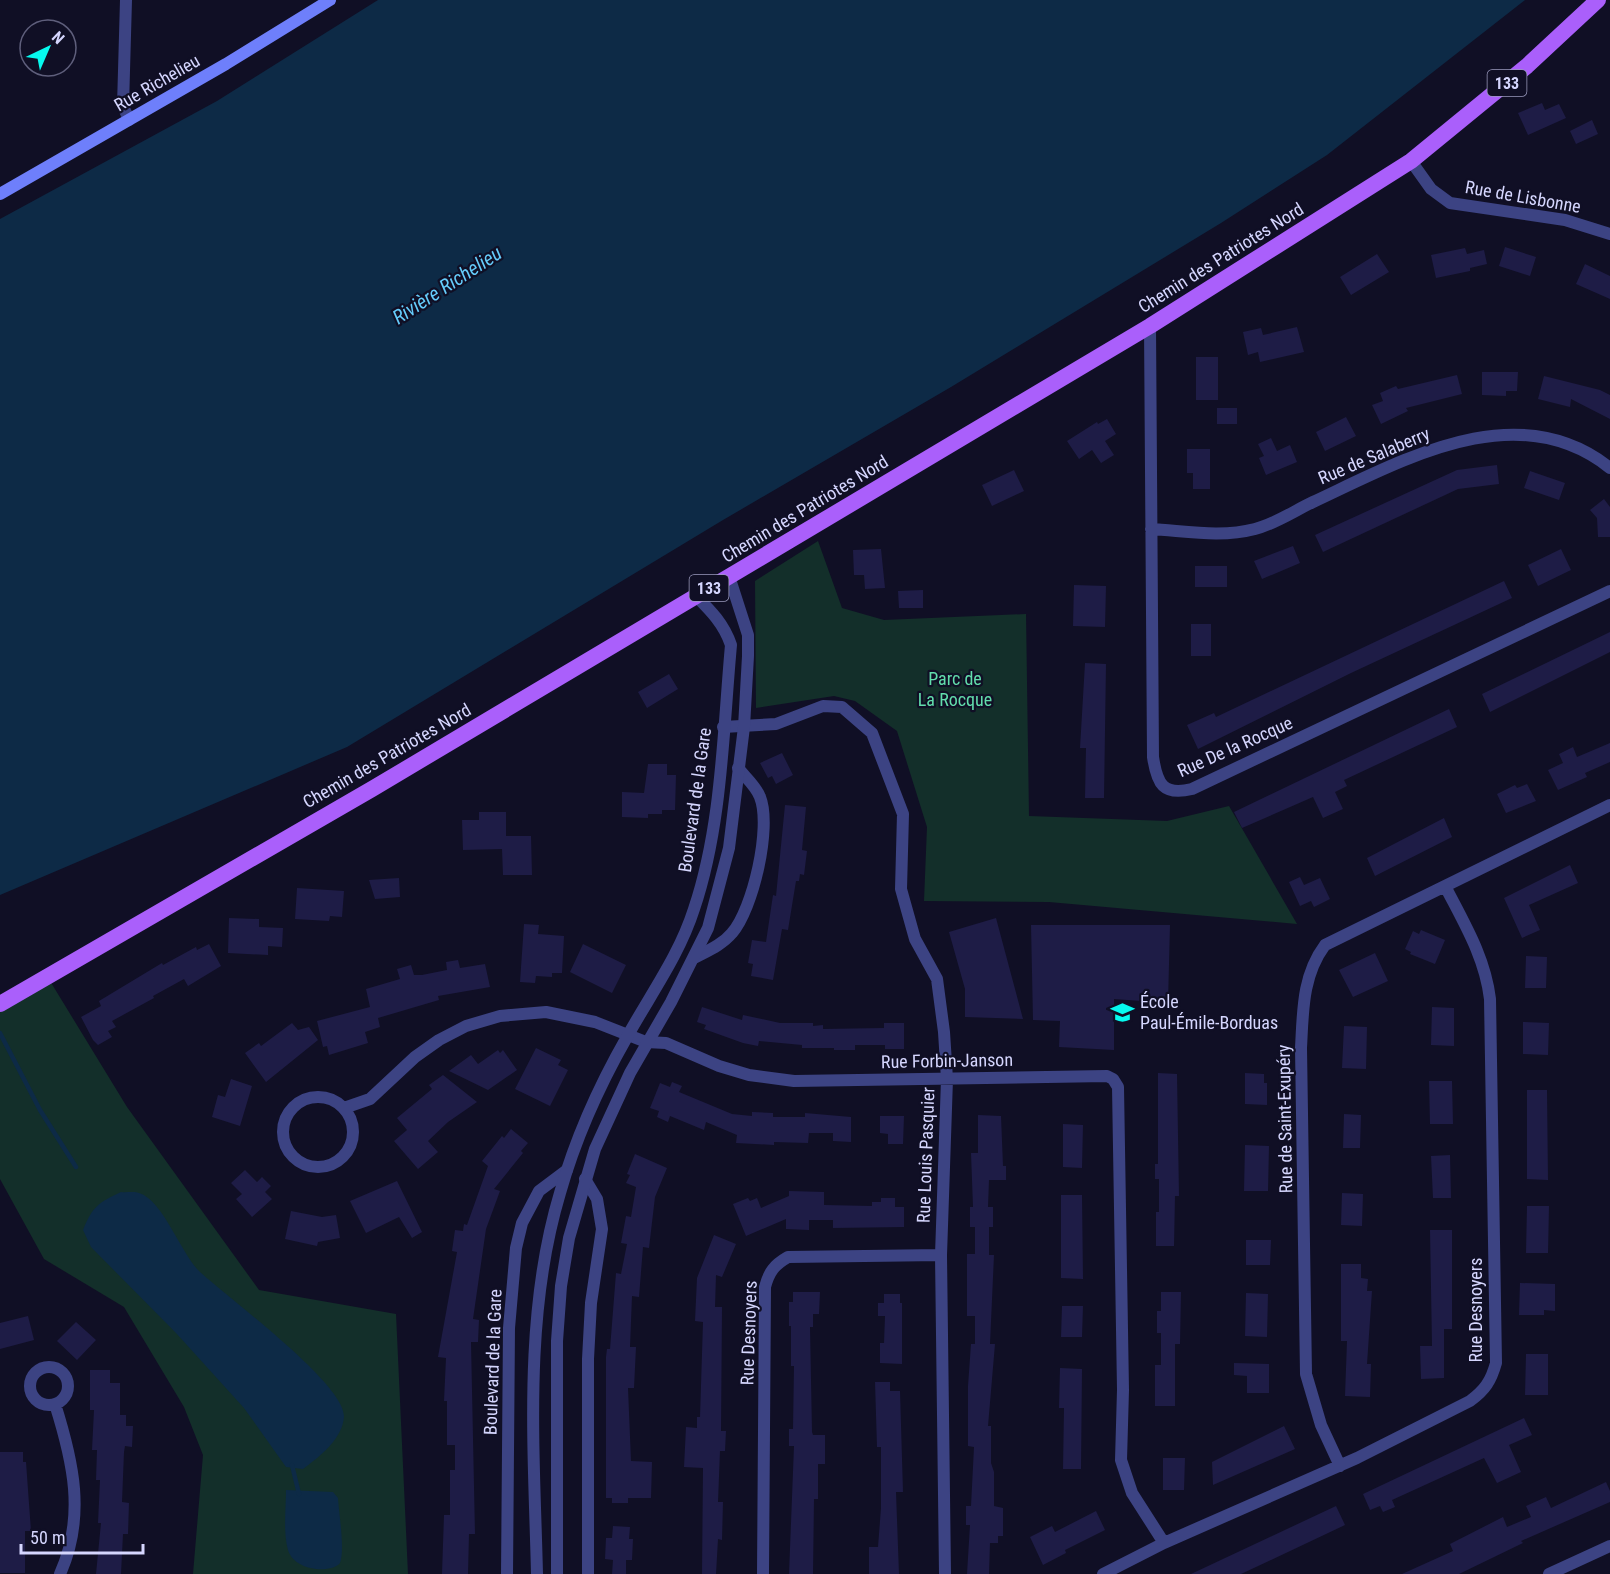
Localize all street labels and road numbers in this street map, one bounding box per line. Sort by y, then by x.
street label: Rue Richelieu [110,50,203,116]
road number: 133 [1488,70,1526,96]
street label: Rue de Lisbonne [1464,176,1583,217]
street label: Chemin des Patriotes Nord [1134,198,1307,317]
street label: Rue de Salaberry [1315,422,1433,488]
street label: Chemin des Patriotes Nord [718,450,892,567]
road number: 133 [690,575,728,601]
street label: Chemin des Patriotes Nord [299,699,475,812]
street label: Rue De la Rocque [1174,712,1296,781]
street label: Boulevard de la Gare [674,726,715,874]
street label: Rue de Saint-Exupéry [1273,1044,1296,1194]
street label: Rue Forbin-Janson [881,1049,1013,1072]
street label: Rue Louis Pasquier [913,1086,938,1223]
street label: Rue Desnoyers [1465,1258,1486,1362]
street label: Rue Desnoyers [736,1280,761,1386]
street label: Boulevard de la Gare [479,1289,506,1435]

